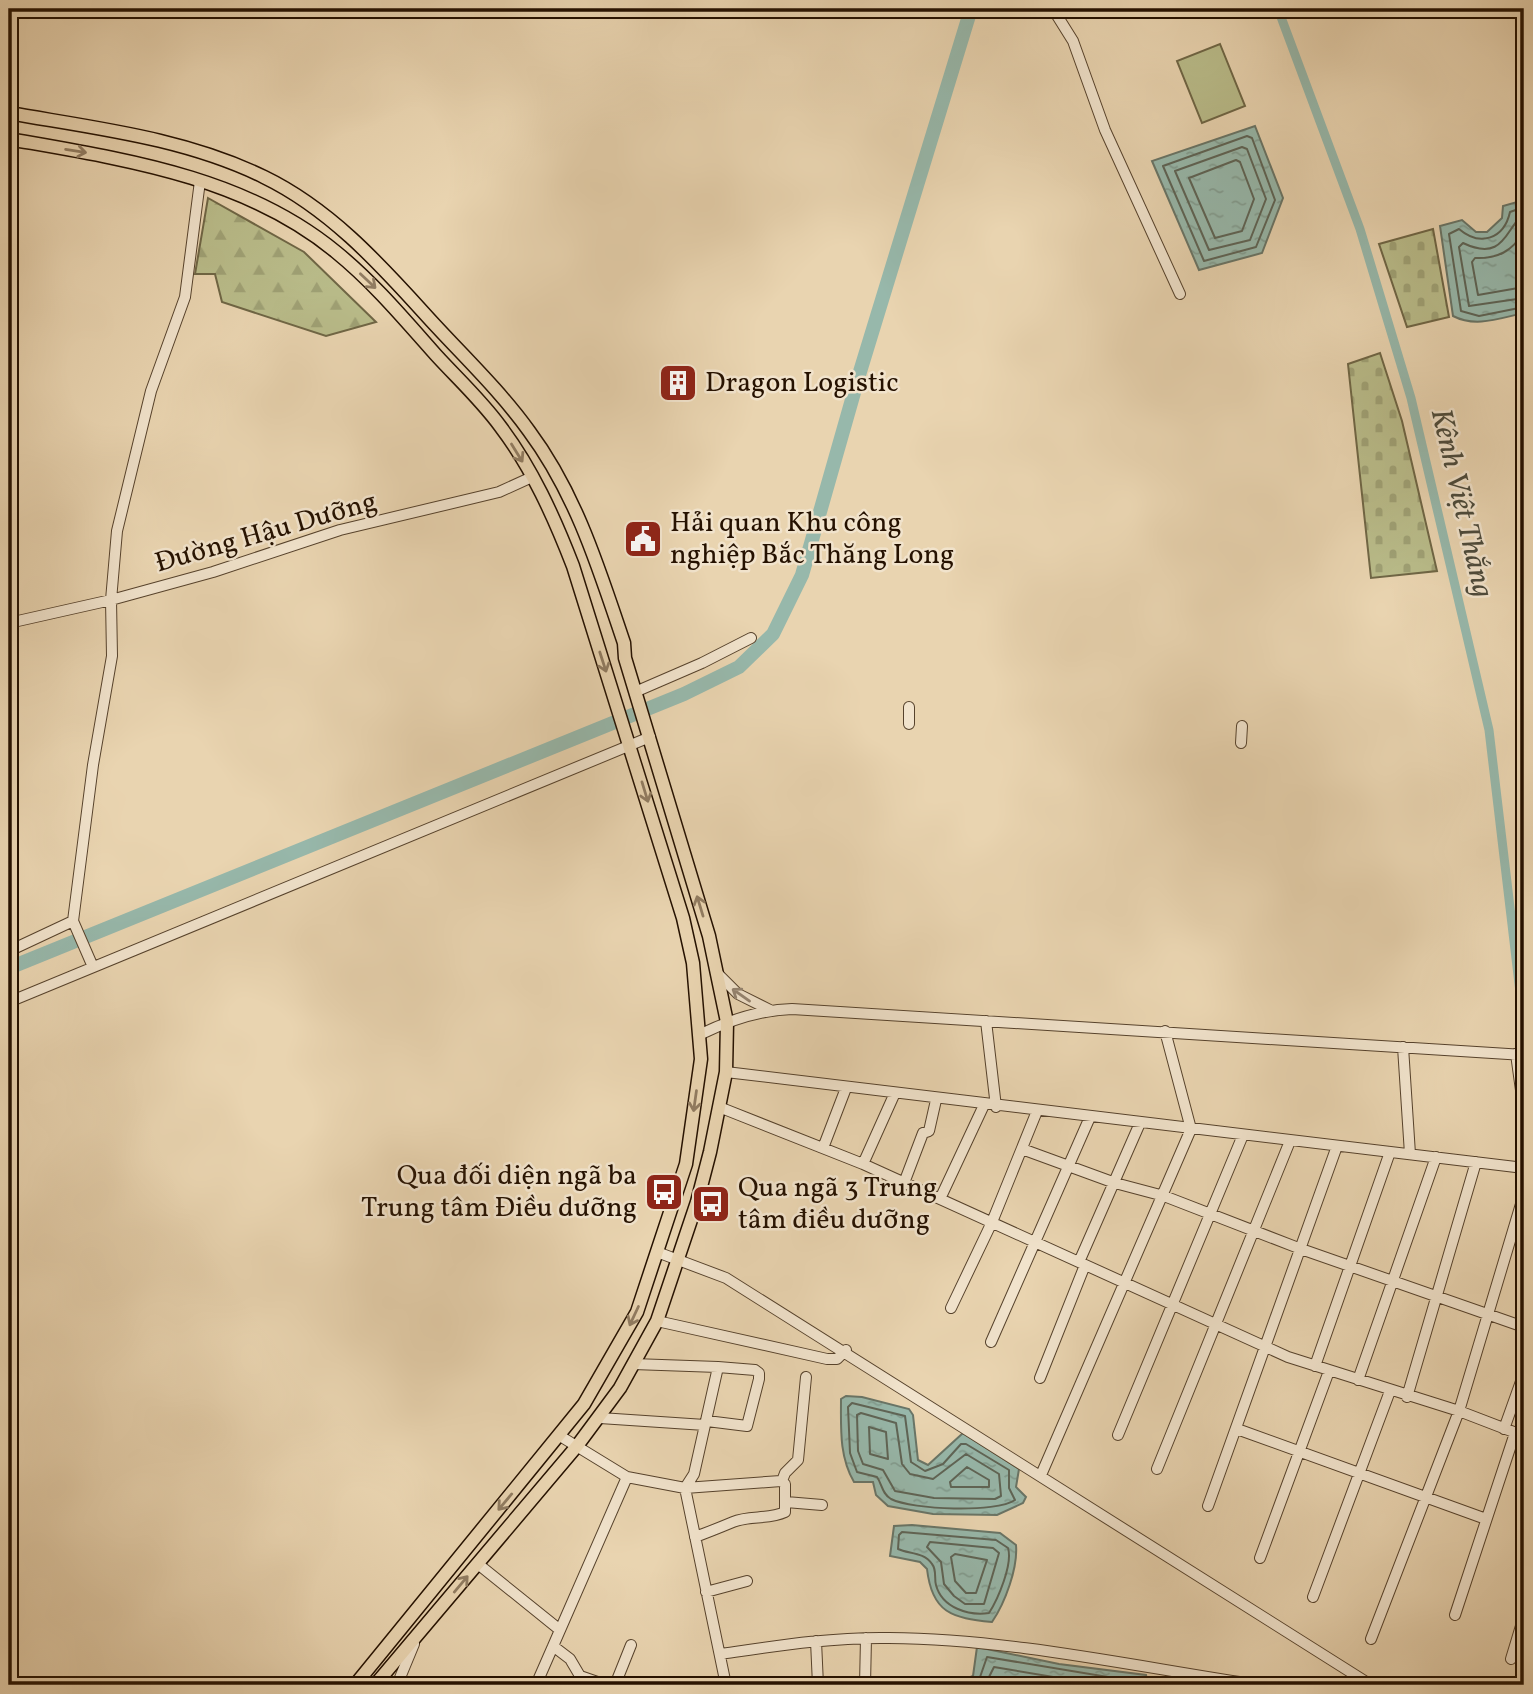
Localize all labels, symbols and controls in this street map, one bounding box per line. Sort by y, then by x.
one-way arrow [64,145,87,158]
one-way arrow [359,273,376,290]
building icon: Dragon Logistic [657,362,699,404]
place label: Dragon Logistic [705,364,899,403]
water label: Kênh Việt Thắng [1419,404,1503,602]
one-way arrow [510,442,524,462]
street label: Đường Hậu Dưỡng [151,483,381,583]
place label: Hải quan Khu công nghiệp Bắc Thăng Long [670,504,954,575]
public building icon: Hải quan Khu công nghiệp Bắc Thăng Long [622,518,664,560]
one-way arrow [598,651,611,673]
one-way arrow [639,781,652,803]
one-way arrow [693,895,706,917]
one-way arrow [732,988,751,1002]
one-way arrow [688,1090,701,1112]
place label: Qua đối diện ngã ba Trung tâm Điều dưỡng [361,1157,637,1228]
place label: Qua ngã 3 Trung tâm điều dưỡng [738,1169,937,1240]
bus stop icon: Qua đối diện ngã ba Trung tâm Điều dưỡng [643,1171,685,1213]
bus stop icon: Qua ngã 3 Trung tâm điều dưỡng [690,1183,732,1225]
one-way arrow [627,1305,640,1326]
one-way arrow [497,1493,513,1511]
one-way arrow [453,1575,469,1593]

